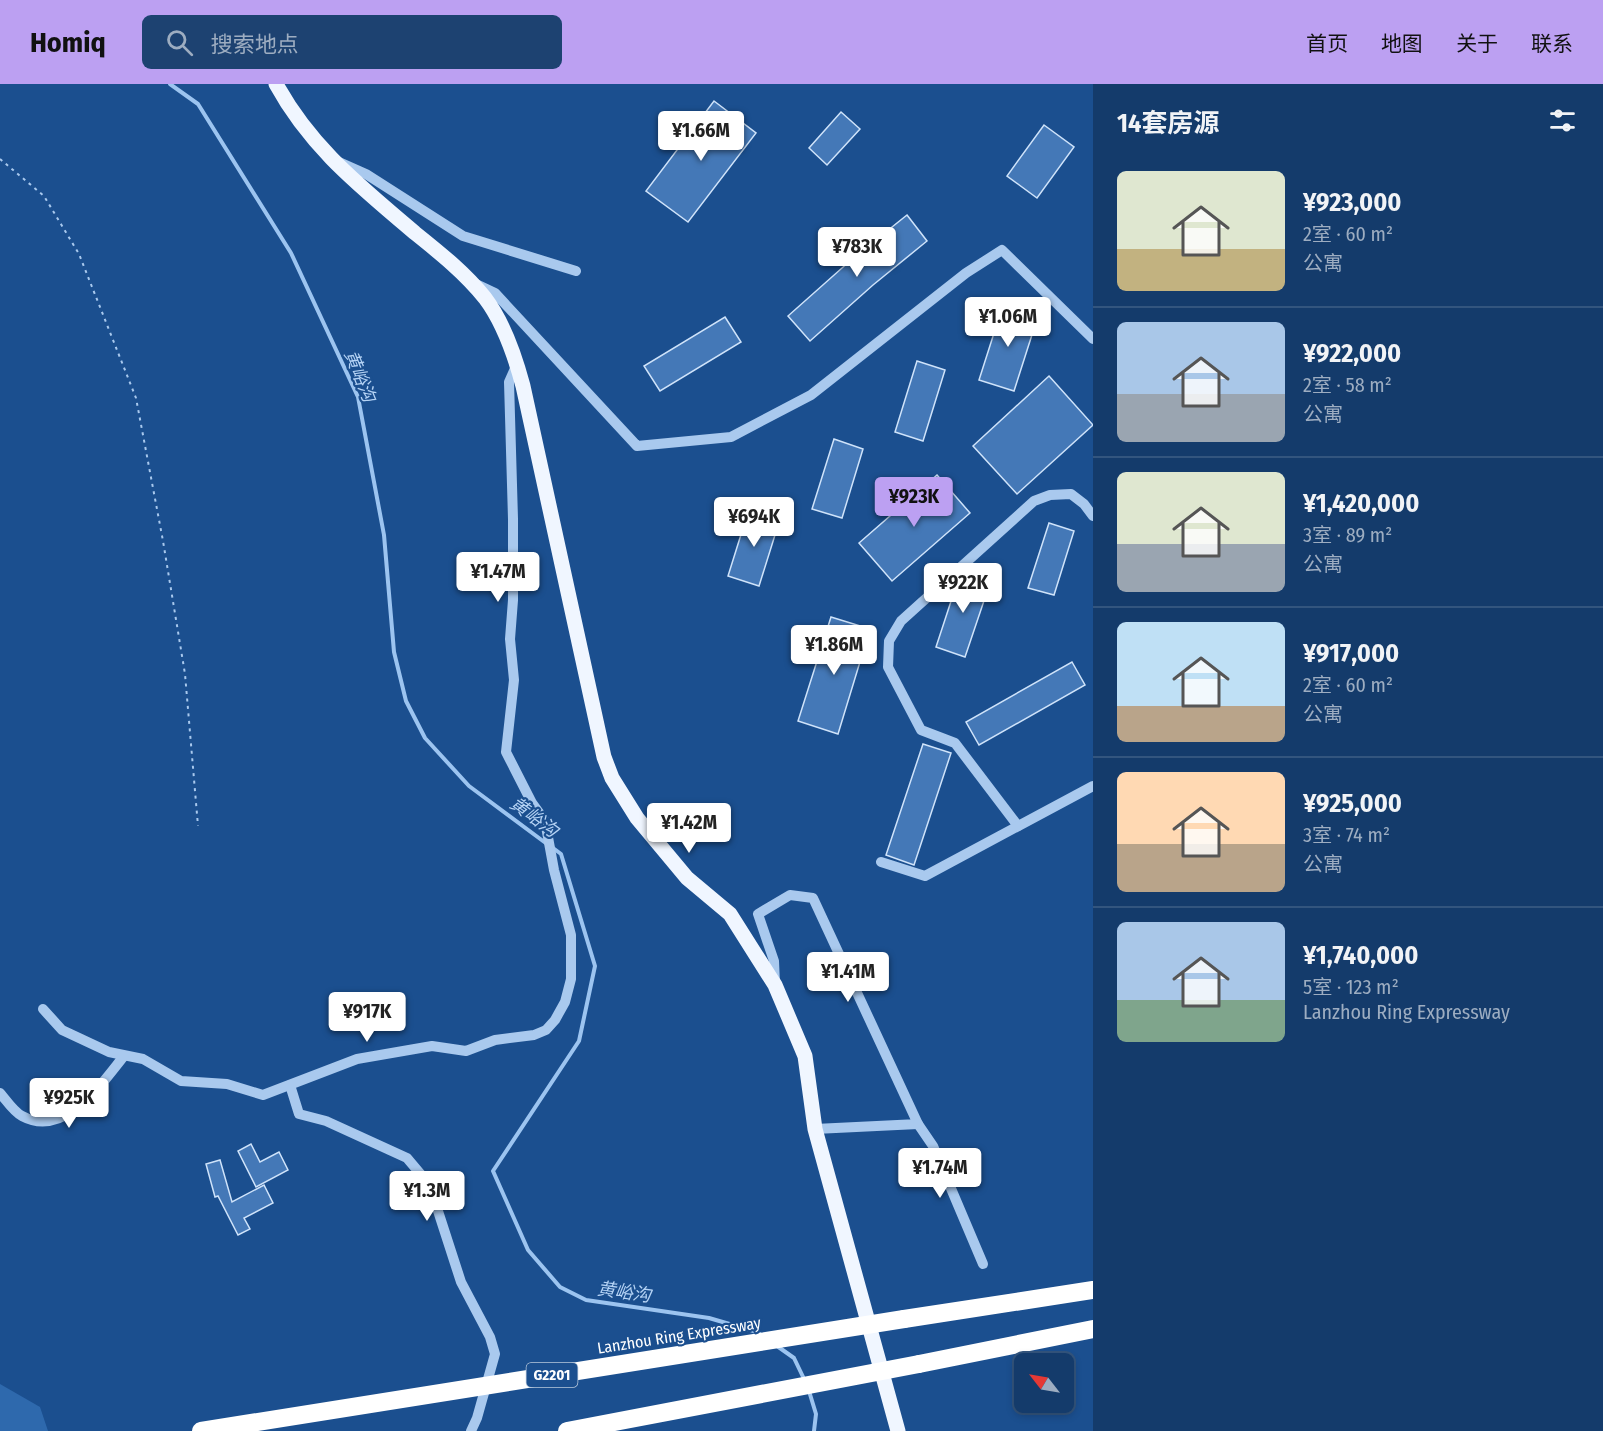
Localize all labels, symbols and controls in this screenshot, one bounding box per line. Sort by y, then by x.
search box [142,15,562,69]
text: Homiq [30,26,106,59]
icon: search [163,26,196,59]
text: 搜索地点 [211,31,299,58]
text: 首页 [1306,31,1348,57]
text: 地图 [1381,31,1423,57]
text: 关于 [1456,31,1498,57]
text: 联系 [1531,31,1573,57]
icon: filters [1546,104,1579,137]
text: 14套房源 [1117,108,1219,139]
pin: ¥1.66M [652,111,750,162]
text: ¥1.66M [672,118,730,142]
text: ¥923,000 [1303,187,1402,218]
icon: home [1165,195,1237,267]
text: 2室 · 60 m² [1303,222,1393,246]
pin: ¥783K [815,227,899,278]
text: ¥783K [832,234,882,258]
text: 公寓 [1303,251,1343,275]
pin: ¥1.06M [959,297,1057,348]
text: ¥1.06M [979,304,1037,328]
text: ¥922,000 [1303,338,1401,369]
icon: home [1165,346,1237,418]
water label: 黄峪沟 [340,347,381,407]
text: 2室 · 58 m² [1303,373,1392,397]
text: 公寓 [1303,402,1343,426]
pin: ¥923K [872,477,956,528]
text: ¥923K [889,484,939,508]
text: ¥1,420,000 [1303,488,1419,519]
icon: home [1165,496,1237,568]
pin: ¥694K [712,497,796,548]
text: ¥694K [728,504,780,528]
text: 3室 · 89 m² [1303,523,1392,547]
pin: ¥1.47M [449,552,547,603]
text: 公寓 [1303,552,1343,576]
text: ¥1.47M [470,559,526,583]
pin: ¥922K [921,563,1005,614]
text: ¥922K [938,570,988,594]
pin: ¥1.86M [785,625,883,676]
text: ¥1.86M [805,632,863,656]
text: ¥917,000 [1303,638,1399,669]
icon: home [1165,646,1237,718]
text: 2室 · 60 m² [1303,673,1393,697]
text: 公寓 [1303,702,1343,726]
text: ¥925,000 [1303,788,1402,819]
water label: 黄峪沟 [506,792,564,843]
icon: home [1165,796,1237,868]
pin: ¥1.42M [640,803,738,854]
text: ¥1.42M [661,810,717,834]
text: 3室 · 74 m² [1303,823,1390,847]
text: 公寓 [1303,852,1343,876]
text: ¥1,740,000 [1303,940,1418,971]
icon: home [1165,946,1237,1018]
pin: ¥1.41M [799,952,897,1003]
text: ¥1.41M [821,959,875,983]
text: 5室 · 123 m² [1303,975,1399,999]
pin: ¥917K [325,992,409,1043]
text: ¥917K [343,999,391,1023]
text: Lanzhou Ring Expressway [1303,1000,1510,1024]
pin: ¥925K [27,1078,111,1129]
text: ¥925K [44,1085,94,1109]
pin: ¥1.74M [891,1148,989,1199]
text: ¥1.74M [912,1155,968,1179]
pin: ¥1.3M [385,1171,469,1222]
text: ¥1.3M [404,1178,450,1202]
water label: 黄峪沟 [596,1277,654,1307]
street label: Lanzhou Ring Expressway [596,1313,763,1358]
north arrow [1014,1353,1074,1413]
map controls [1014,1353,1074,1413]
road number: G2201 [526,1363,578,1387]

